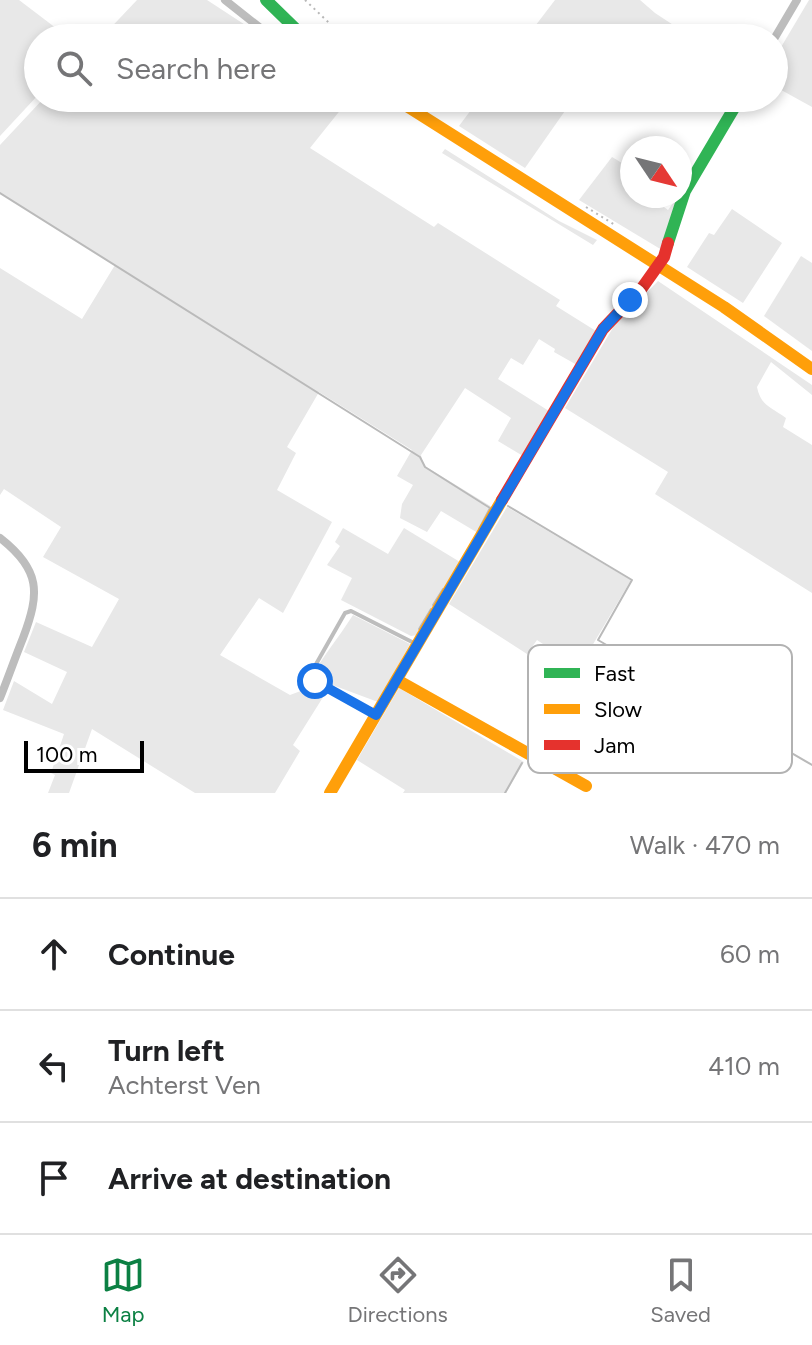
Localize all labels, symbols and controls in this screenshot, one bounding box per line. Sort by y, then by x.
search box [24,24,788,112]
icon: search [52,46,96,90]
text: Search here [116,50,276,87]
north arrow [620,136,692,208]
route end [612,282,648,318]
legend [528,645,792,773]
text: Fast [594,660,636,687]
route start [297,663,333,699]
text: Slow [594,696,643,723]
text: Jam [594,732,635,759]
scale bar [24,737,144,773]
text: 100 m [36,741,97,768]
text: 6 min [32,825,118,866]
text: Walk · 470 m [630,829,780,861]
icon: ahead [32,932,76,976]
text: Continue [108,936,235,973]
text: 60 m [720,938,780,970]
text: Turn left [108,1032,225,1069]
icon: left [32,1044,76,1088]
text: 410 m [708,1050,780,1082]
text: Achterst Ven [108,1069,261,1101]
icon: arrive [32,1156,76,1200]
text: Arrive at destination [108,1160,391,1197]
tab: Map [101,1253,145,1328]
tab: Directions [348,1253,448,1328]
tab: Saved [650,1253,711,1328]

